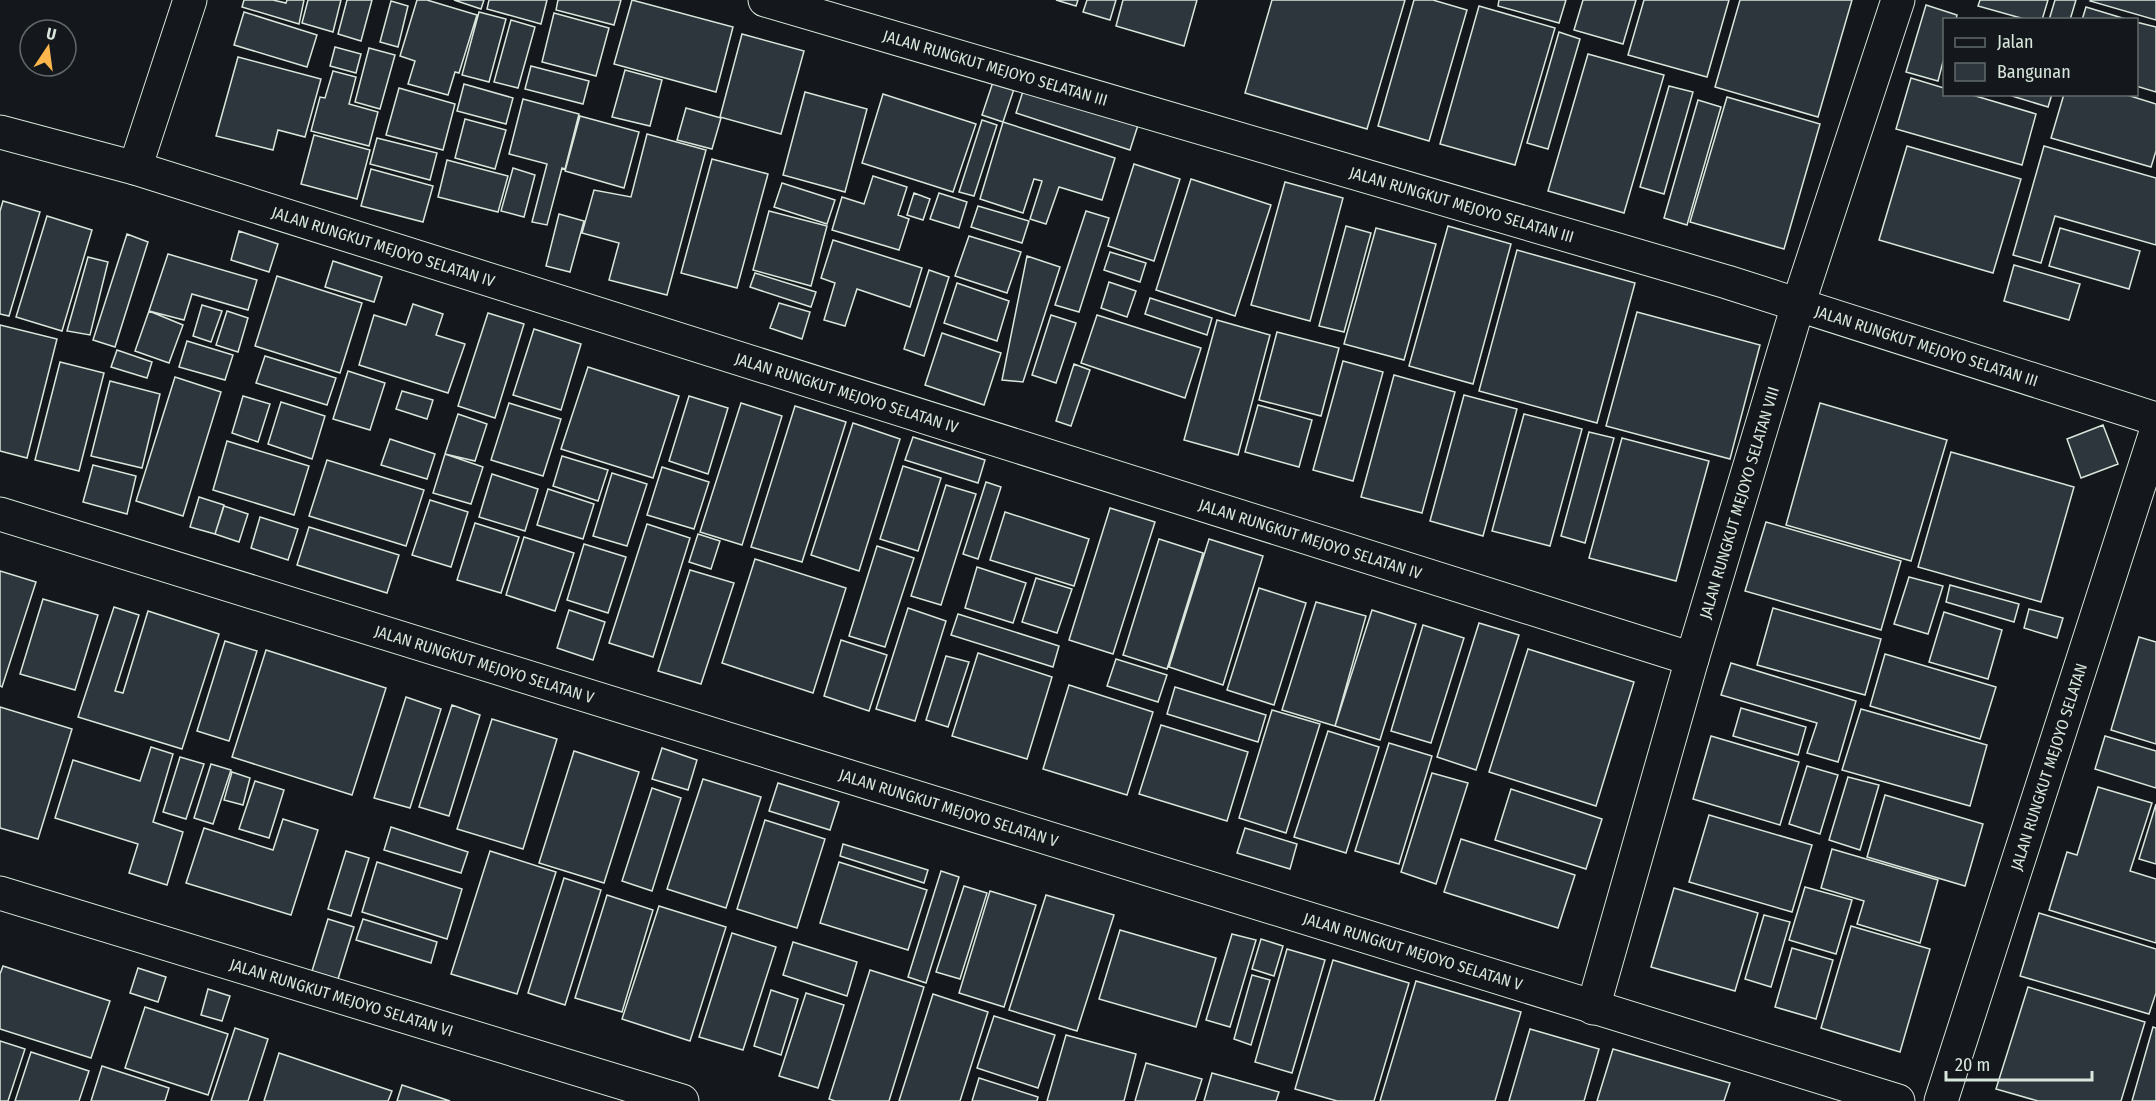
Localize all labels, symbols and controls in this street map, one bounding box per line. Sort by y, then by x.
north arrow [18,18,78,78]
legend [1943,18,2138,96]
text: U [45,24,58,44]
street label: JALAN RUNGKUT MEJOYO SELATAN III [881,26,1110,109]
text: Jalan [1997,31,2034,53]
text: Bangunan [1997,61,2071,83]
street label: JALAN RUNGKUT MEJOYO SELATAN III [1347,162,1576,246]
street label: JALAN RUNGKUT MEJOYO SELATAN IV [269,202,498,291]
street label: JALAN RUNGKUT MEJOYO SELATAN III [1813,301,2040,390]
street label: JALAN RUNGKUT MEJOYO SELATAN IV [733,348,961,437]
street label: JALAN RUNGKUT MEJOYO SELATAN VIII [1695,384,1783,621]
street label: JALAN RUNGKUT MEJOYO SELATAN IV [1196,495,1425,583]
street label: JALAN RUNGKUT MEJOYO SELATAN V [372,621,597,707]
street label: JALAN RUNGKUT MEJOYO SELATAN [2006,661,2091,873]
street label: JALAN RUNGKUT MEJOYO SELATAN V [837,765,1061,850]
street label: JALAN RUNGKUT MEJOYO SELATAN V [1301,908,1526,994]
street label: JALAN RUNGKUT MEJOYO SELATAN VI [227,954,456,1040]
scale bar [1946,1044,2092,1082]
text: 20 m [1955,1054,1990,1076]

